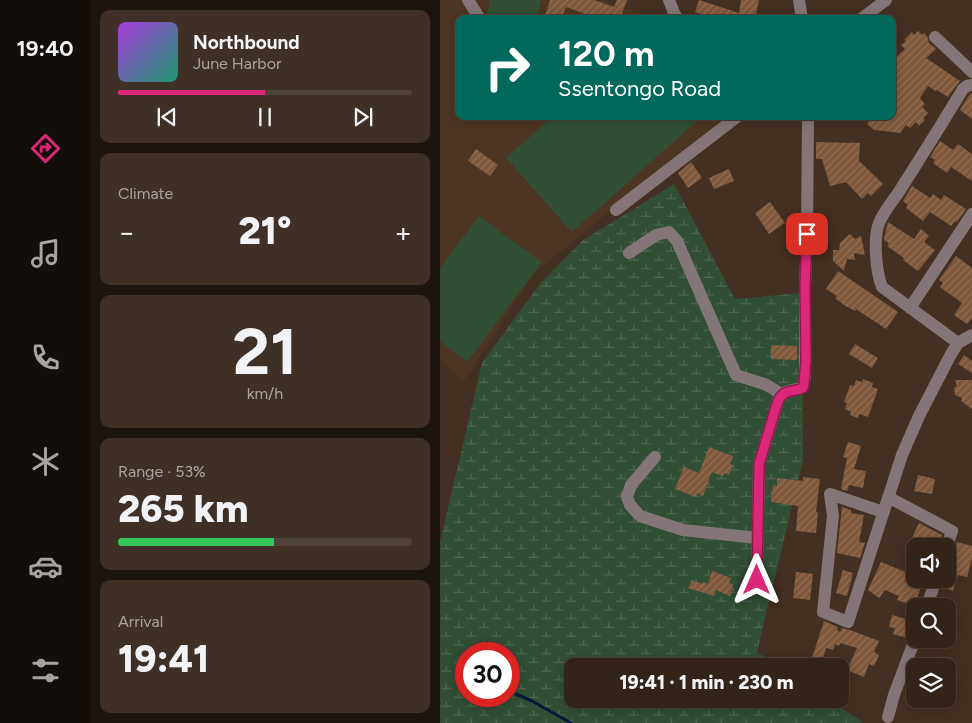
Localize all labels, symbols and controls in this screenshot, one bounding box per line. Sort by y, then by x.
text: Northbound [193,31,300,54]
text: 120 m [558,33,655,75]
text: 19:40 [17,35,73,62]
icon: right [475,35,540,100]
text: June Harbor [193,54,281,73]
text: Ssentongo Road [558,75,721,102]
icon: previous [153,103,181,131]
icon: pause [251,103,279,131]
icon: next [349,103,377,131]
icon: directions [28,131,63,166]
text: Climate [118,184,173,203]
text: 21° [238,208,292,254]
pin [786,213,828,255]
text: − [118,215,135,249]
text: + [395,215,412,249]
icon: arrive [793,220,821,248]
icon: music [28,236,63,271]
text: 21 [232,312,298,390]
icon: phone [28,340,63,375]
text: km/h [247,384,283,403]
icon: climate [28,444,63,479]
text: Range · 53% [118,462,206,481]
text: 265 km [118,486,249,532]
map controls [906,538,956,708]
button: sound [906,538,956,588]
icon: car [28,549,63,584]
position arrow [730,553,782,605]
button: search [906,598,956,648]
text: Arrival [118,612,163,631]
text: 19:41 [118,636,209,682]
speed limit sign: 30 [455,642,520,707]
icon: filters [28,653,63,688]
button: layers [906,658,956,708]
text: 19:41 · 1 min · 230 m [619,671,794,694]

